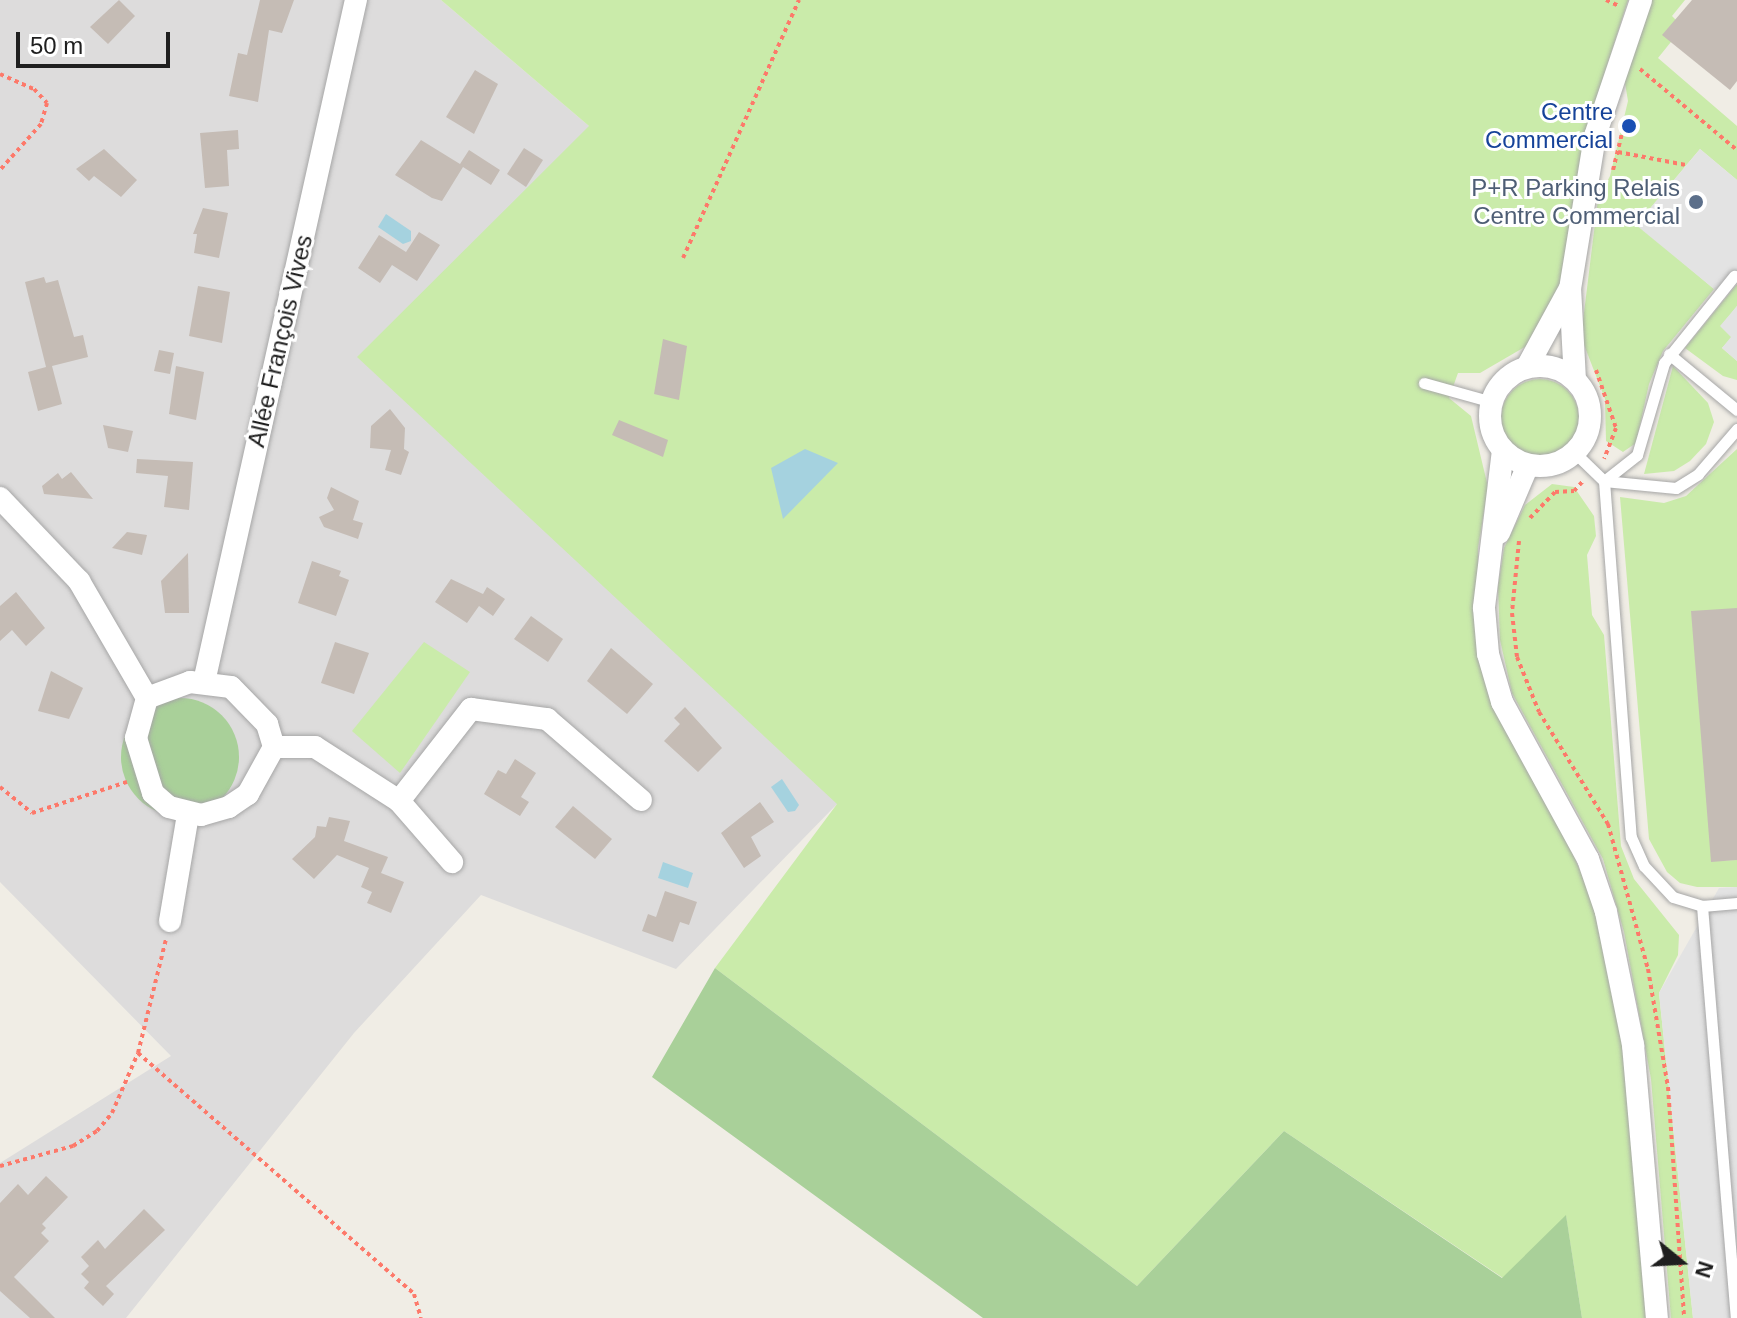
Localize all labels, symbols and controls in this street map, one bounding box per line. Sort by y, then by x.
scale bar [20,16,174,66]
text: 50 m [30,32,83,59]
place label: Centre Commercial [1485,98,1613,154]
marker: Centre Commercial [1620,117,1638,135]
place label: P+R Parking Relais Centre Commercial [1471,174,1680,230]
marker: P+R Parking Relais Centre Commercial [1687,193,1705,211]
street label: Allée François Vives [242,232,318,450]
north arrow [1641,1222,1721,1302]
text: N [1690,1258,1719,1281]

